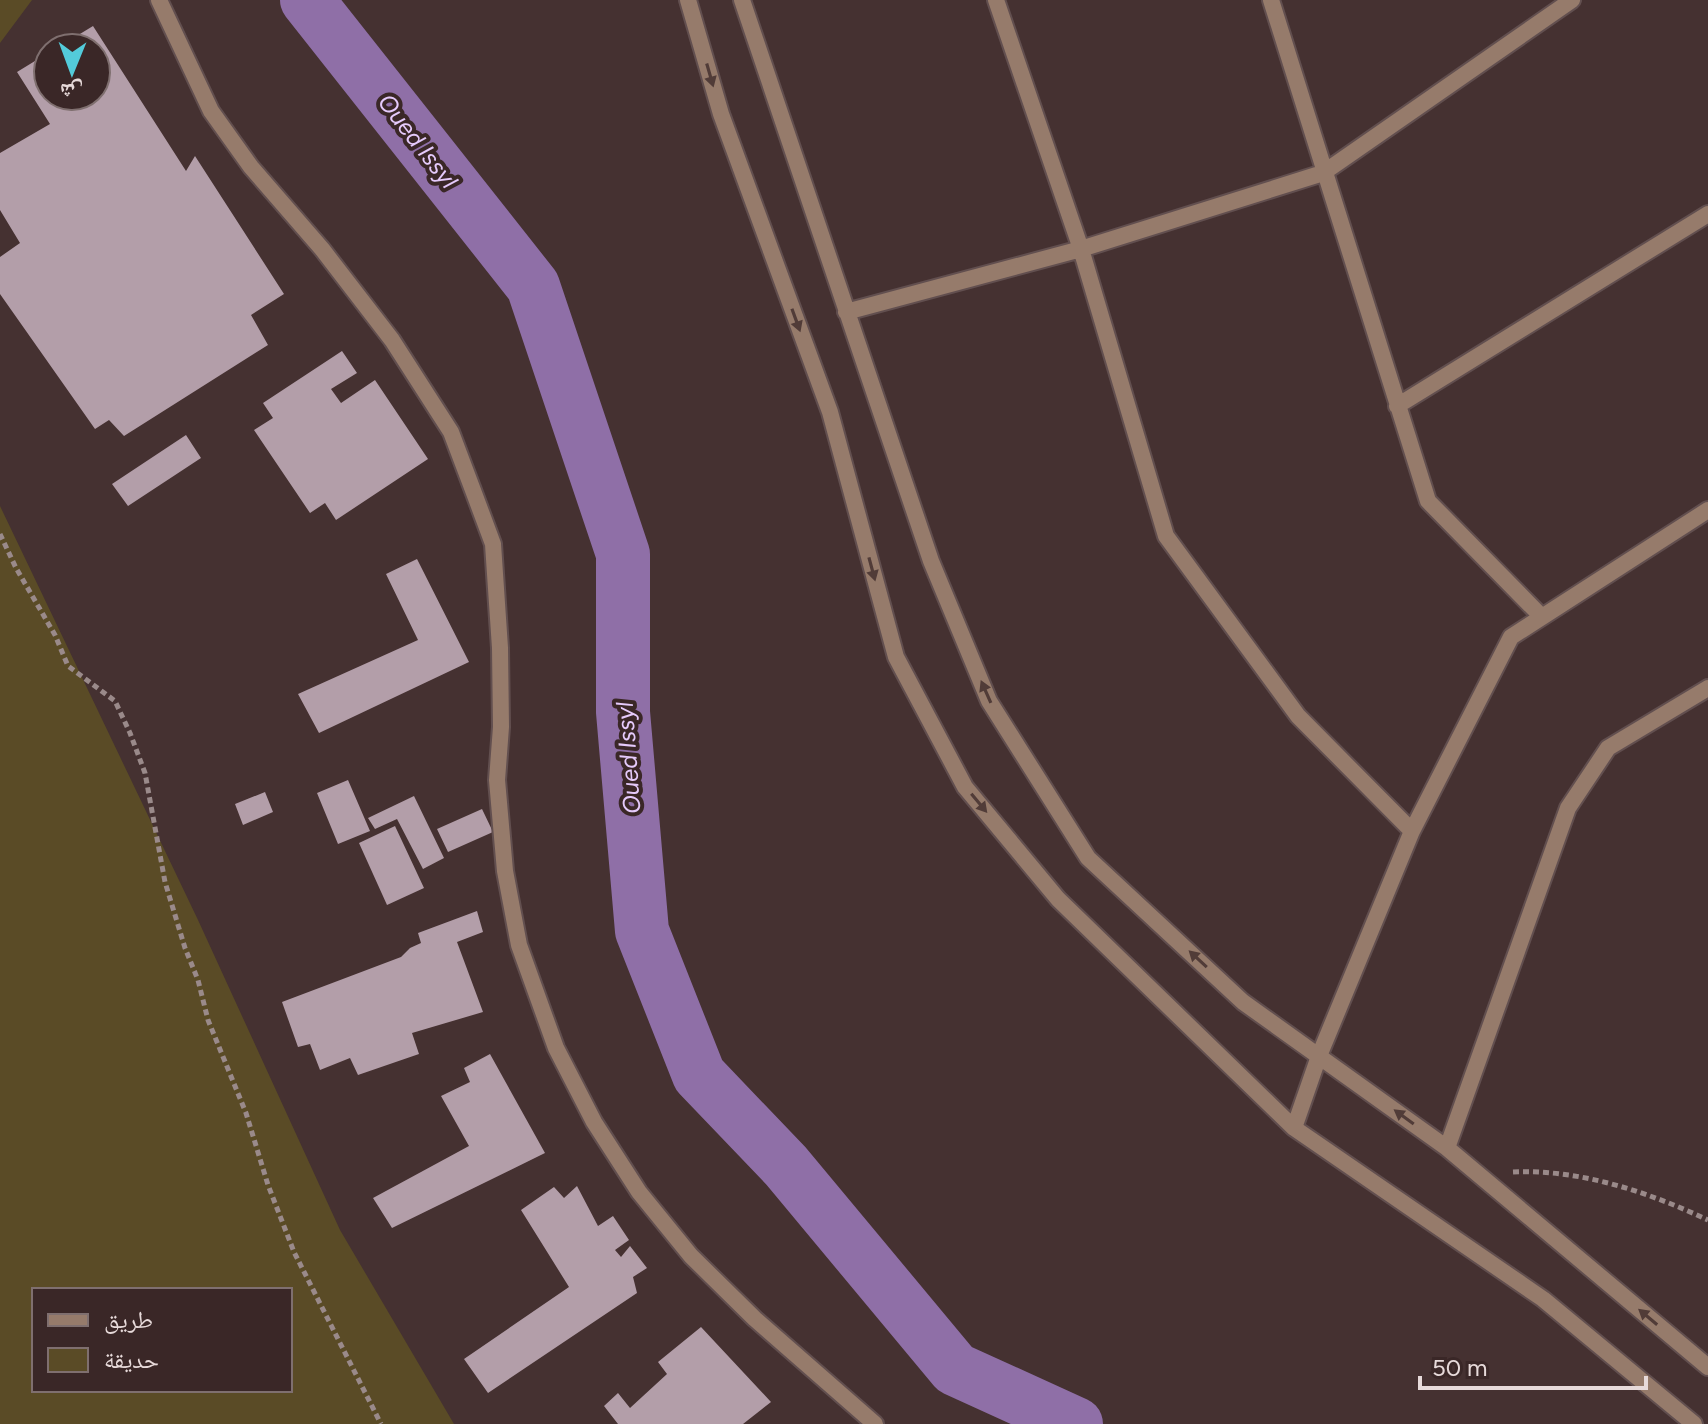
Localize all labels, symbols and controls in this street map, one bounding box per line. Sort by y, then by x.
north arrow [32,32,112,112]
one-way arrow [704,63,717,87]
text: ش [60,78,84,105]
water label: Oued Issyl [372,88,464,195]
one-way arrow [791,308,803,332]
one-way arrow [866,557,879,581]
one-way arrow [979,681,993,704]
water label: Oued Issyl [610,700,646,815]
one-way arrow [970,793,987,813]
one-way arrow [1188,951,1207,969]
one-way arrow [1393,1109,1415,1125]
legend [32,1288,292,1392]
text: طريق [104,1305,153,1334]
one-way arrow [1639,1309,1659,1326]
scale bar [1420,1340,1646,1390]
text: حديقة [104,1345,159,1374]
text: 50 m [1432,1353,1488,1382]

